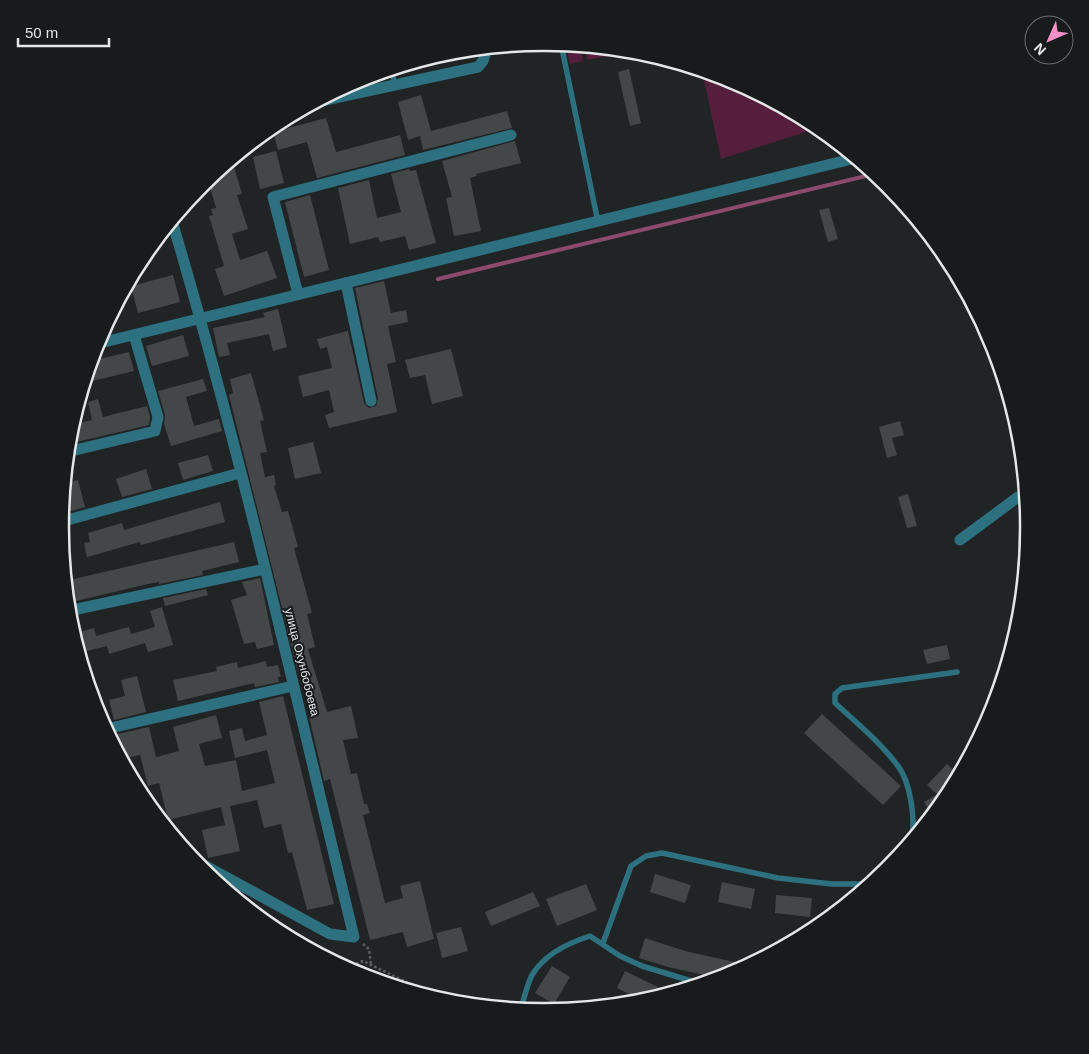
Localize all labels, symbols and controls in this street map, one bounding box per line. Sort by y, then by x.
scale bar [18,15,109,47]
north arrow [1024,15,1074,65]
text: 50 m [25,24,58,41]
text: N [1031,40,1049,58]
street label: улица Охунбобоева [282,607,322,718]

